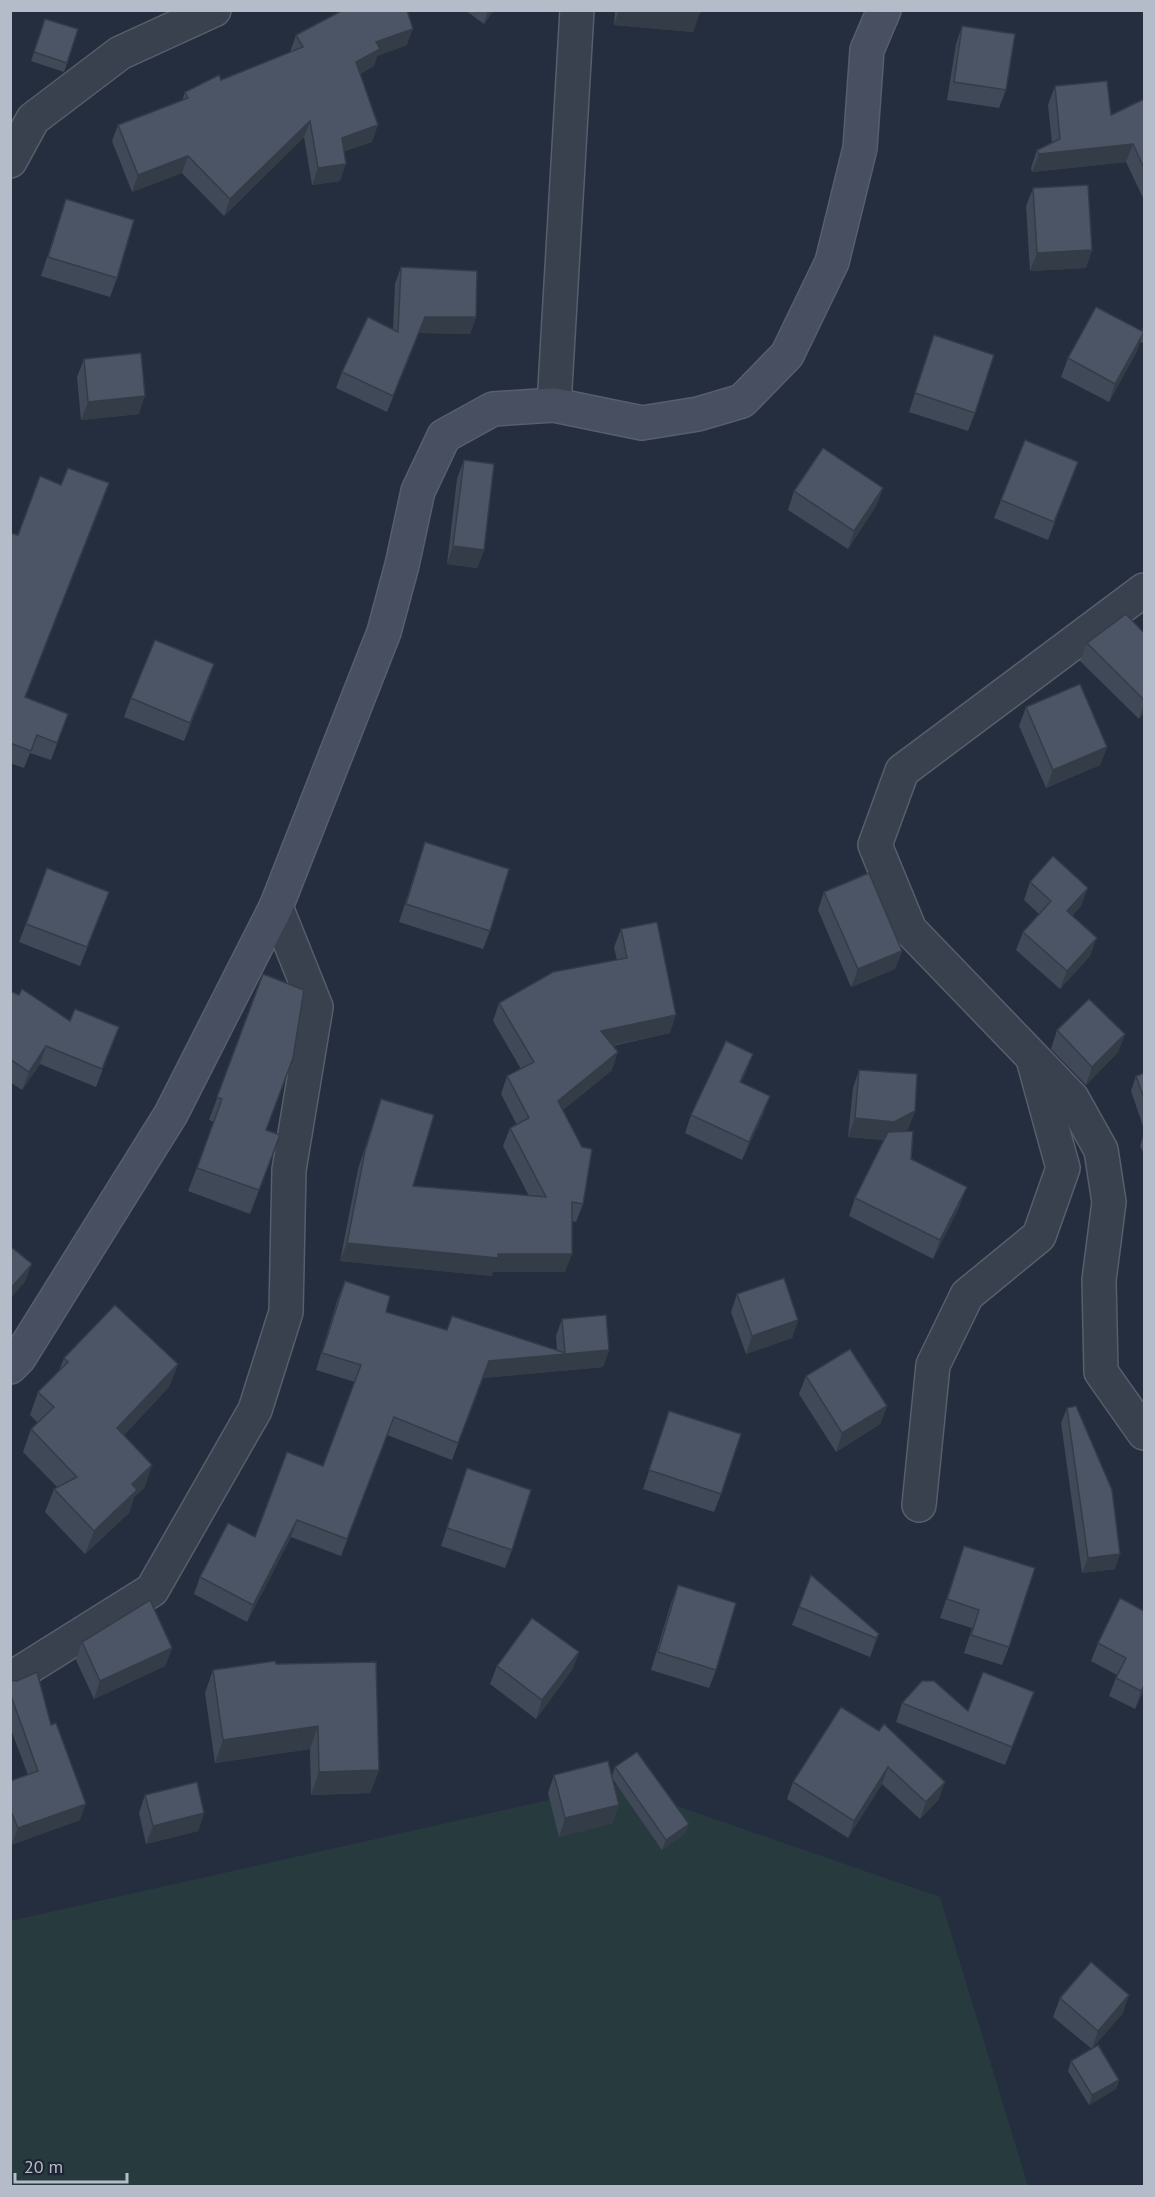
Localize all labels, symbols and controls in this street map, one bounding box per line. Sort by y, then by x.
scale bar [15,2146,128,2184]
text: 20 m [24,2155,63,2178]

